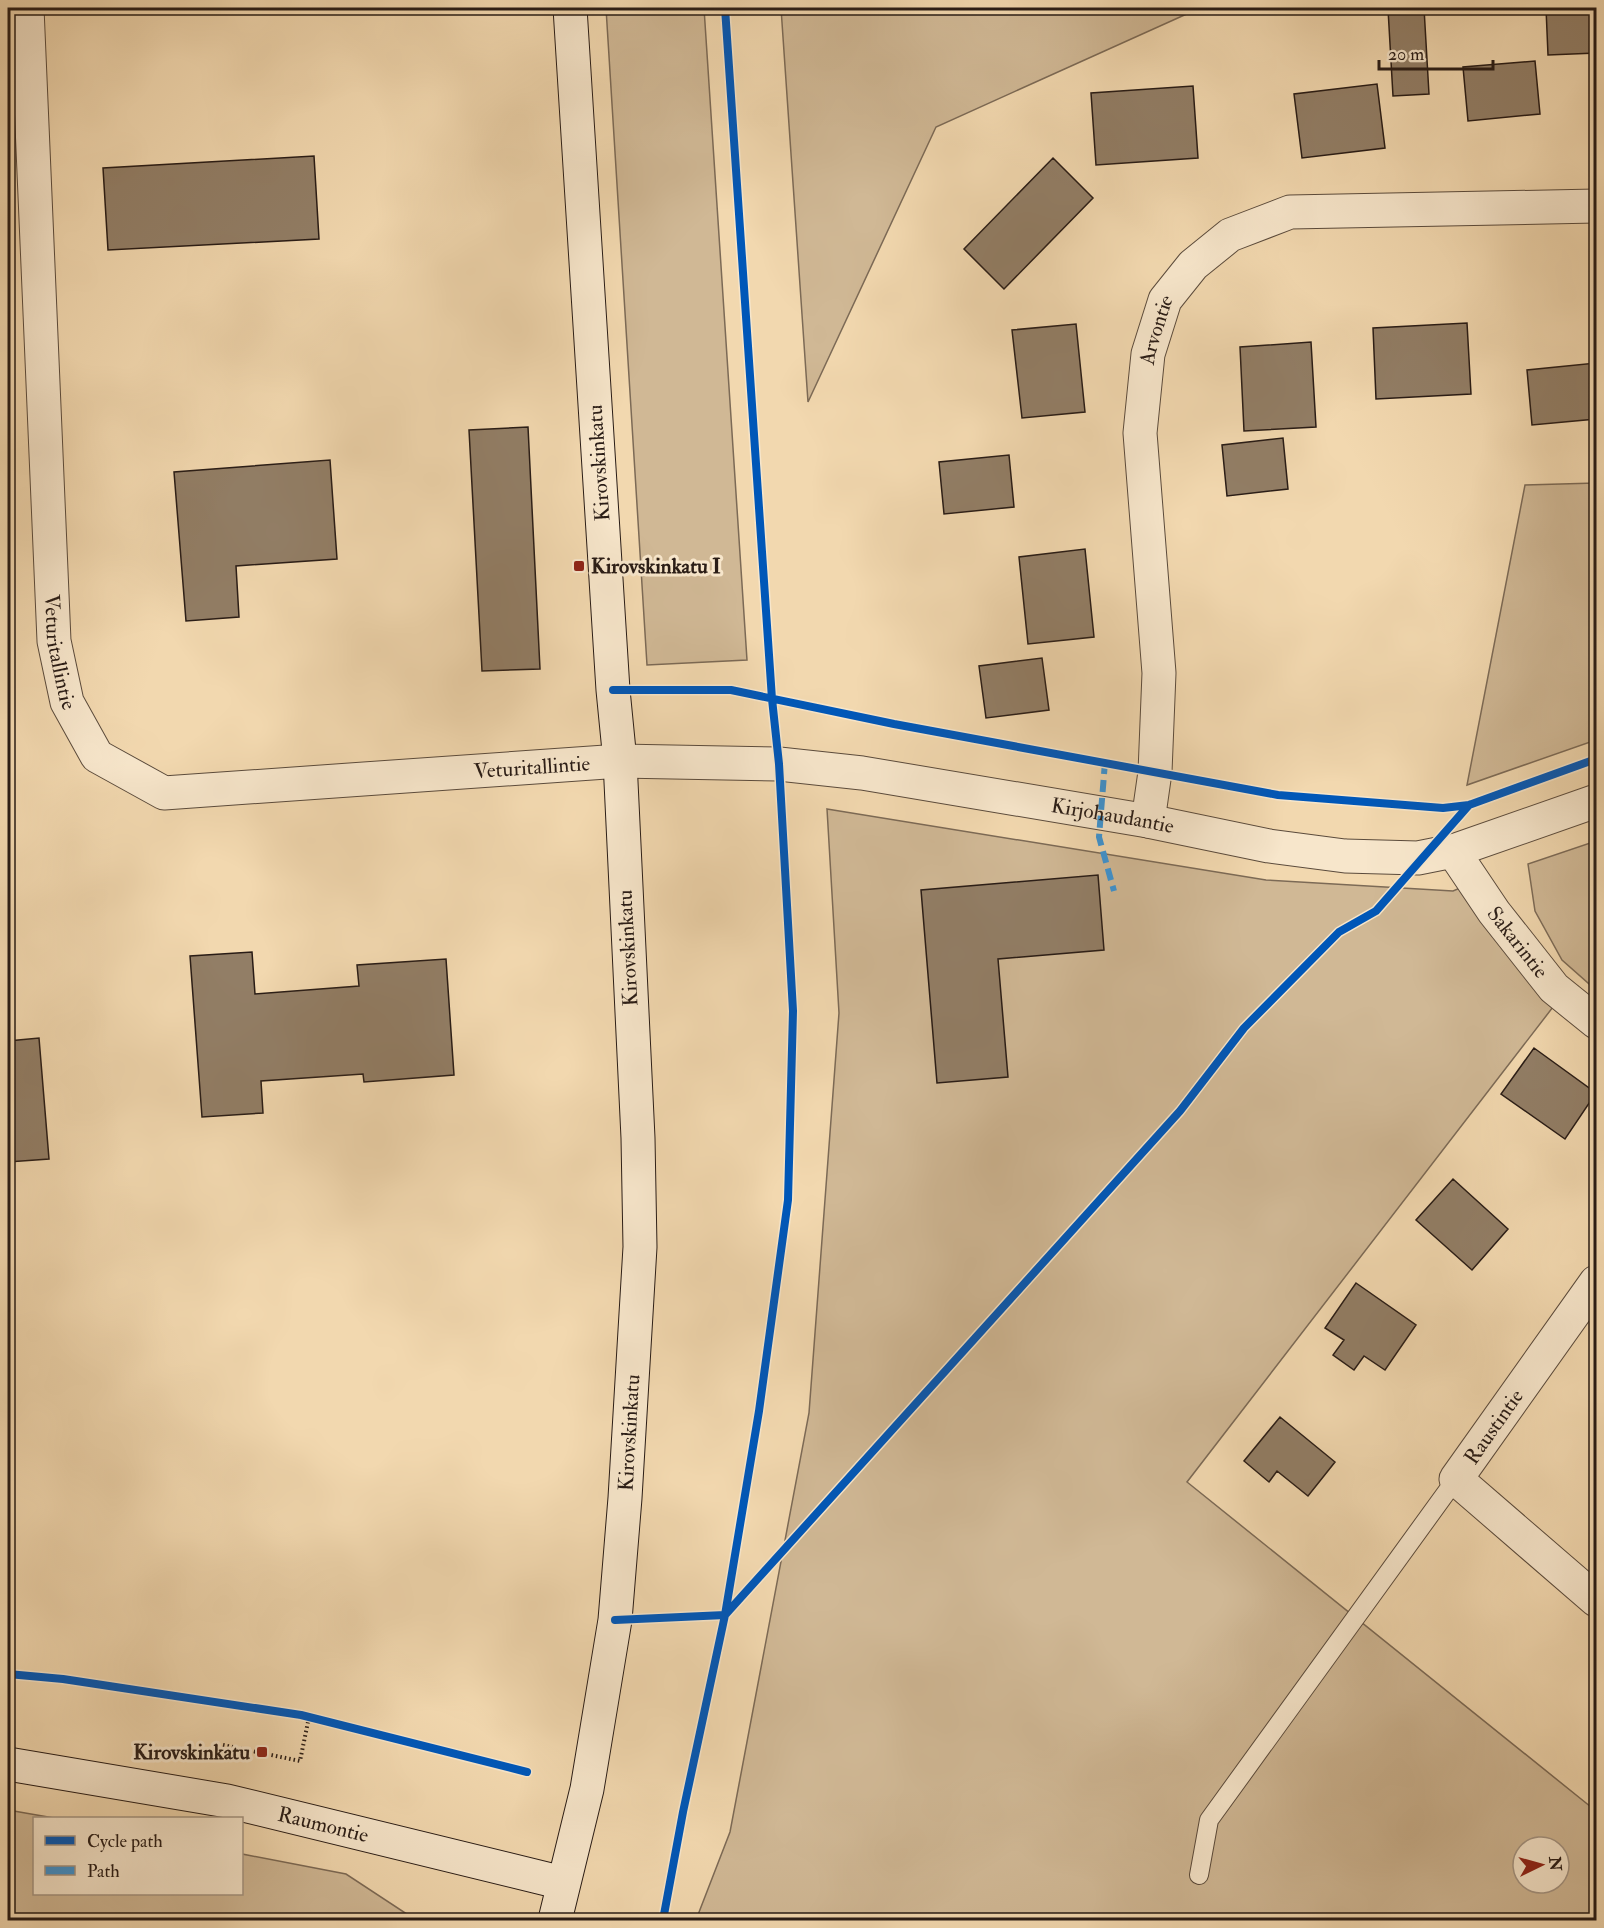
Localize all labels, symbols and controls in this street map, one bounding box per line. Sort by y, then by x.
scale bar [1379,33,1493,71]
text: 20 m [1388,43,1424,66]
street label: Arvontie [1133,288,1179,367]
street label: Kirovskinkatu [581,404,617,522]
place label: Kirovskinkatu I [591,553,721,580]
marker: Kirovskinkatu I [572,559,586,573]
street label: Veturitallintie [39,594,82,715]
street label: Veturitallintie [473,750,591,785]
street label: Kirjohaudantie [1049,791,1177,840]
street label: Kirovskinkatu [611,889,645,1007]
street label: Sakarintie [1481,901,1555,984]
street label: Kirovskinkatu [612,1373,646,1492]
street label: Raustintie [1458,1384,1530,1470]
place label: Kirovskinkatu [133,1739,250,1766]
marker: Kirovskinkatu [255,1745,269,1759]
street label: Raumontie [275,1800,372,1849]
legend [33,1817,243,1895]
text: Cycle path [87,1830,163,1853]
north arrow [1511,1835,1571,1895]
text: N [1544,1855,1566,1872]
text: Path [87,1860,120,1883]

